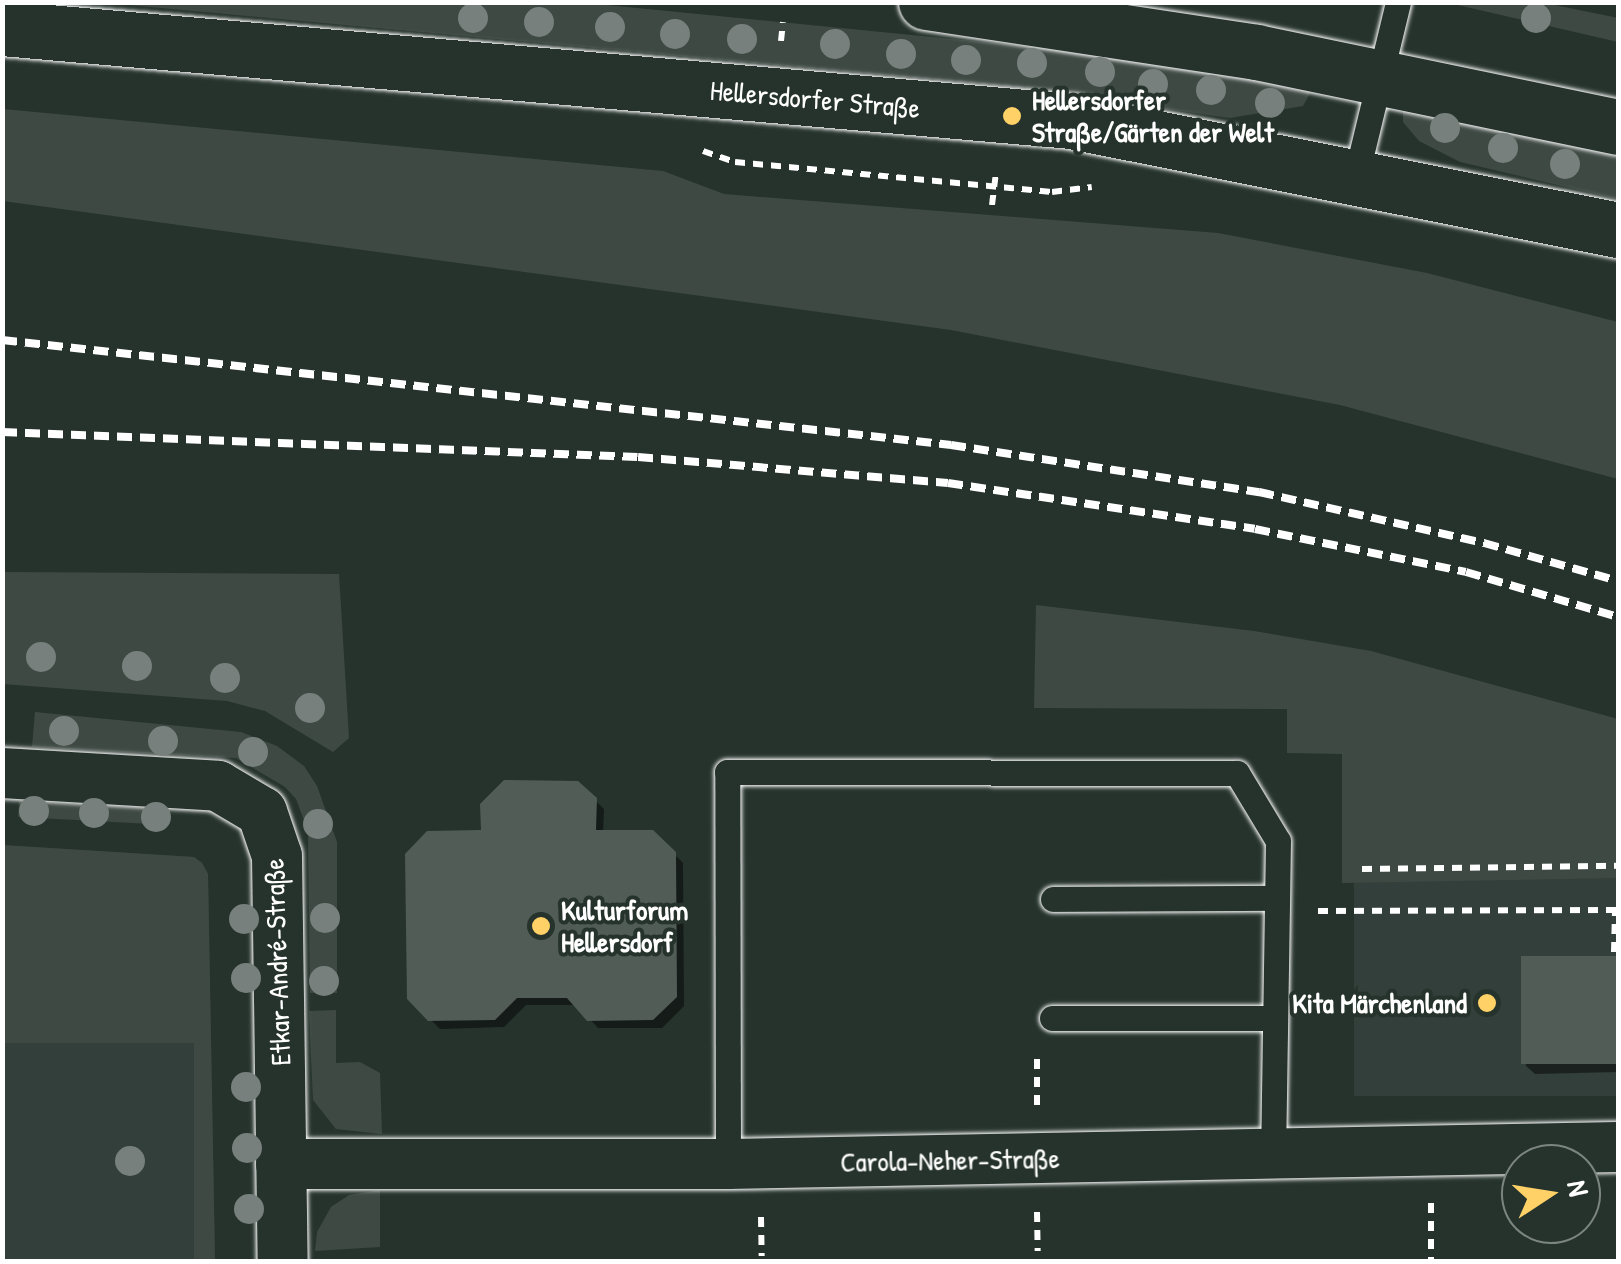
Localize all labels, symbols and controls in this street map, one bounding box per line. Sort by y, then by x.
street label: Hellersdorfer Straße [709,73,921,125]
place label: Hellersdorfer Straße/Gärten der Welt [1032,83,1274,149]
marker: Hellersdorfer Straße/Gärten der Welt [1001,105,1023,127]
street label: Etkar-André-Straße [257,858,297,1066]
place label: Kulturforum Hellersdorf [561,893,688,959]
marker: Kulturforum Hellersdorf [530,915,552,937]
place label: Kita Märchenland [1292,986,1467,1020]
marker: Kita Märchenland [1476,992,1498,1014]
street label: Carola-Neher-Straße [840,1141,1060,1179]
north arrow [1501,1144,1601,1244]
text: N [1558,1177,1599,1199]

